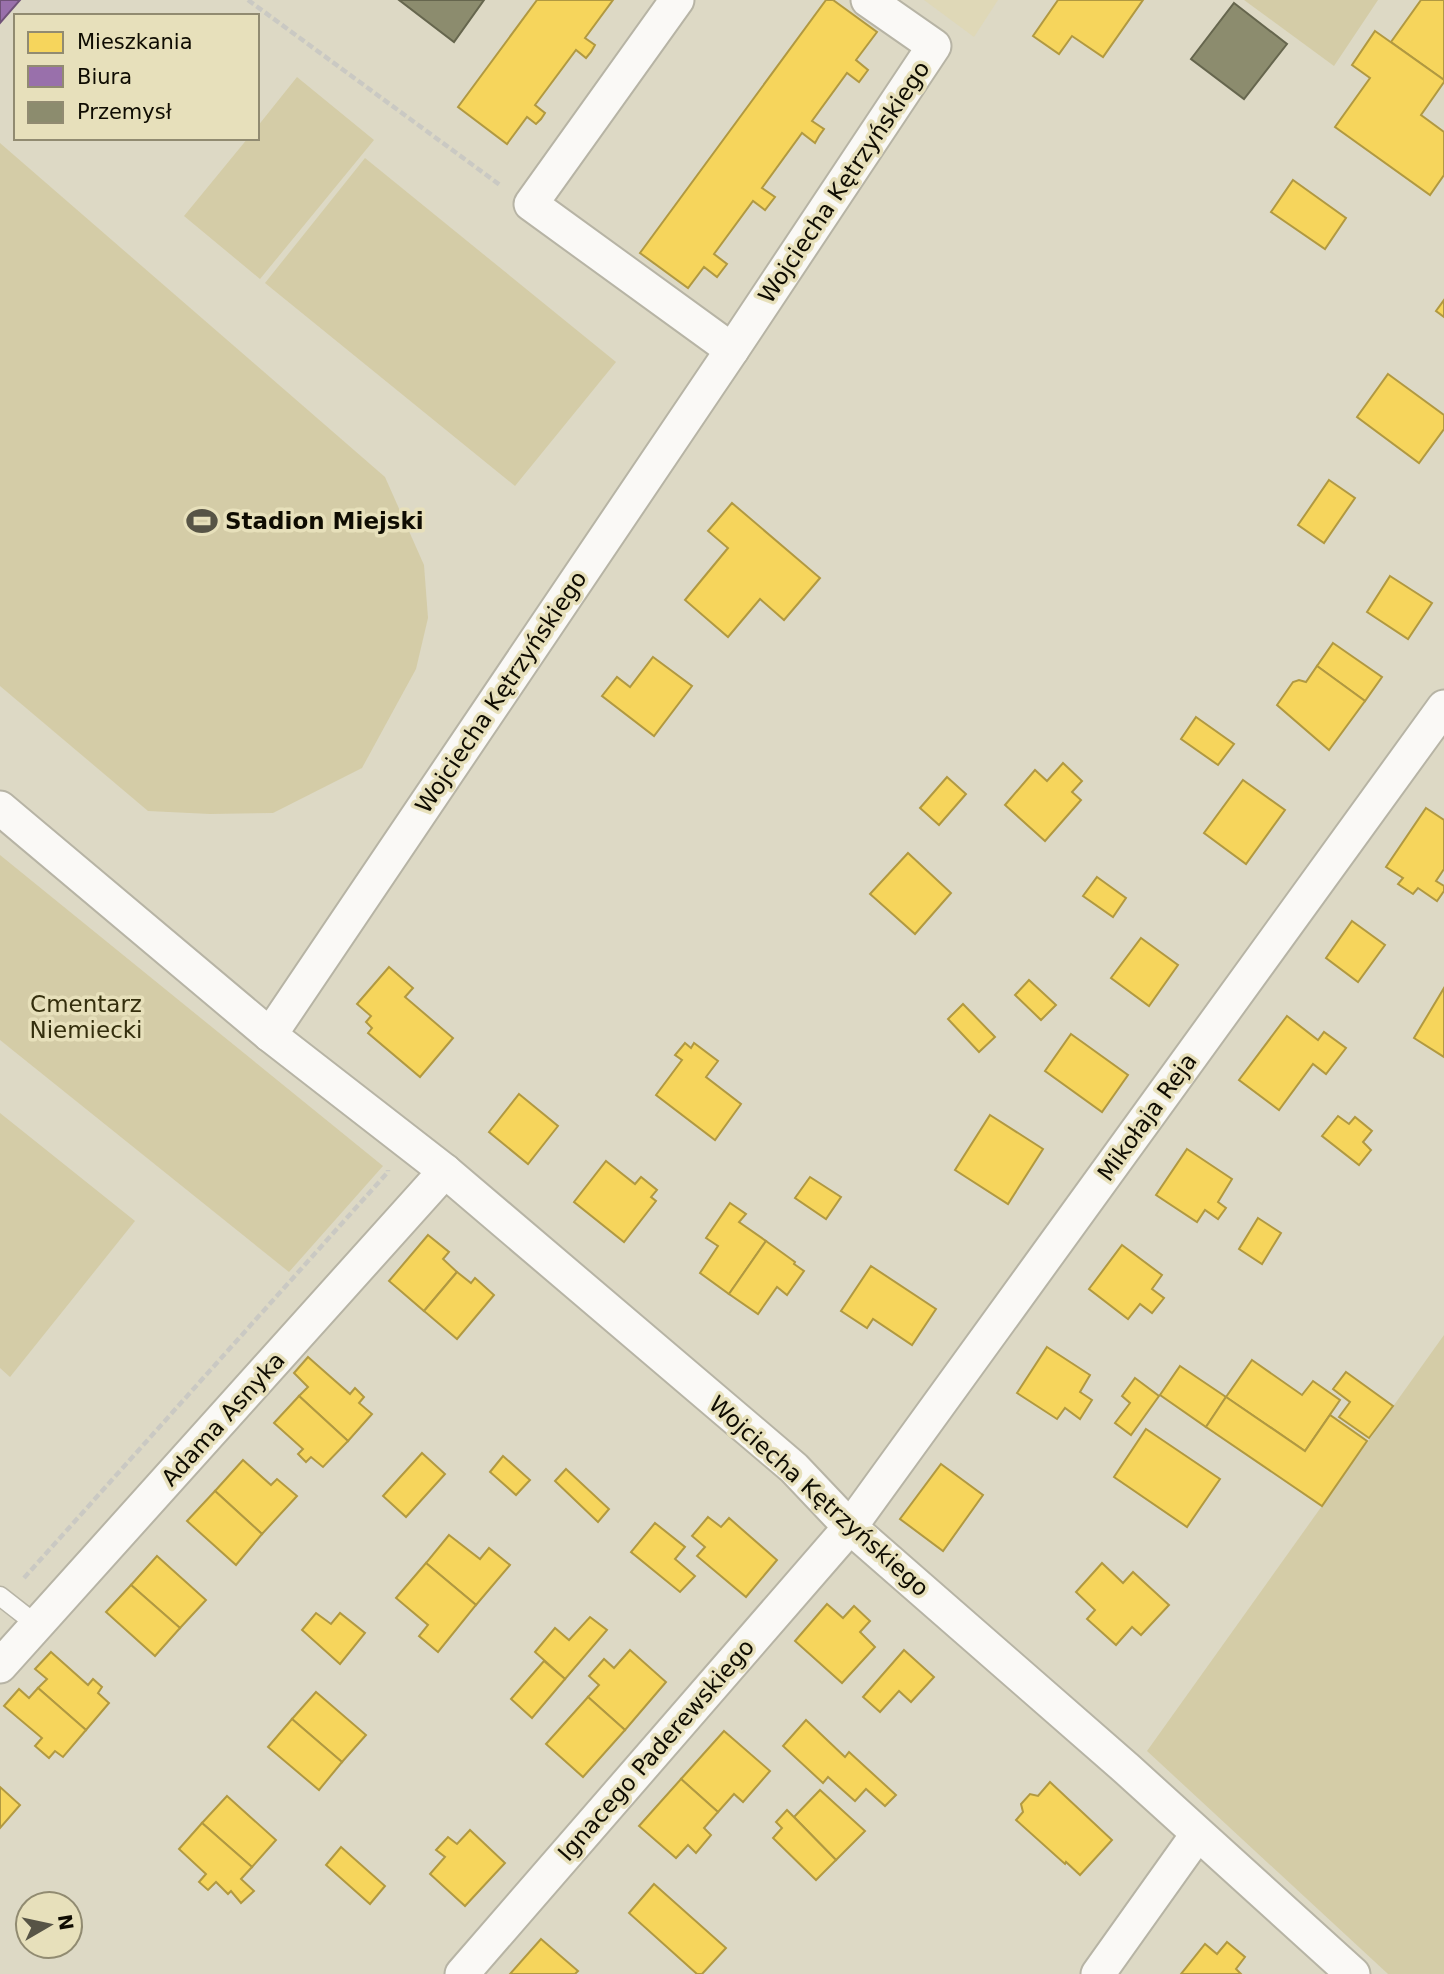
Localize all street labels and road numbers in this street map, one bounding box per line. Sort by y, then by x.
street label: Wojciecha Kętrzyńskiego [753,56,935,308]
street label: Wojciecha Kętrzyńskiego [410,566,592,818]
street label: Mikołaja Reja [1092,1048,1202,1186]
street label: Adama Asnyka [156,1347,290,1491]
street label: Wojciecha Kętrzyńskiego [704,1391,934,1601]
street label: Ignacego Paderewskiego [553,1634,759,1866]

